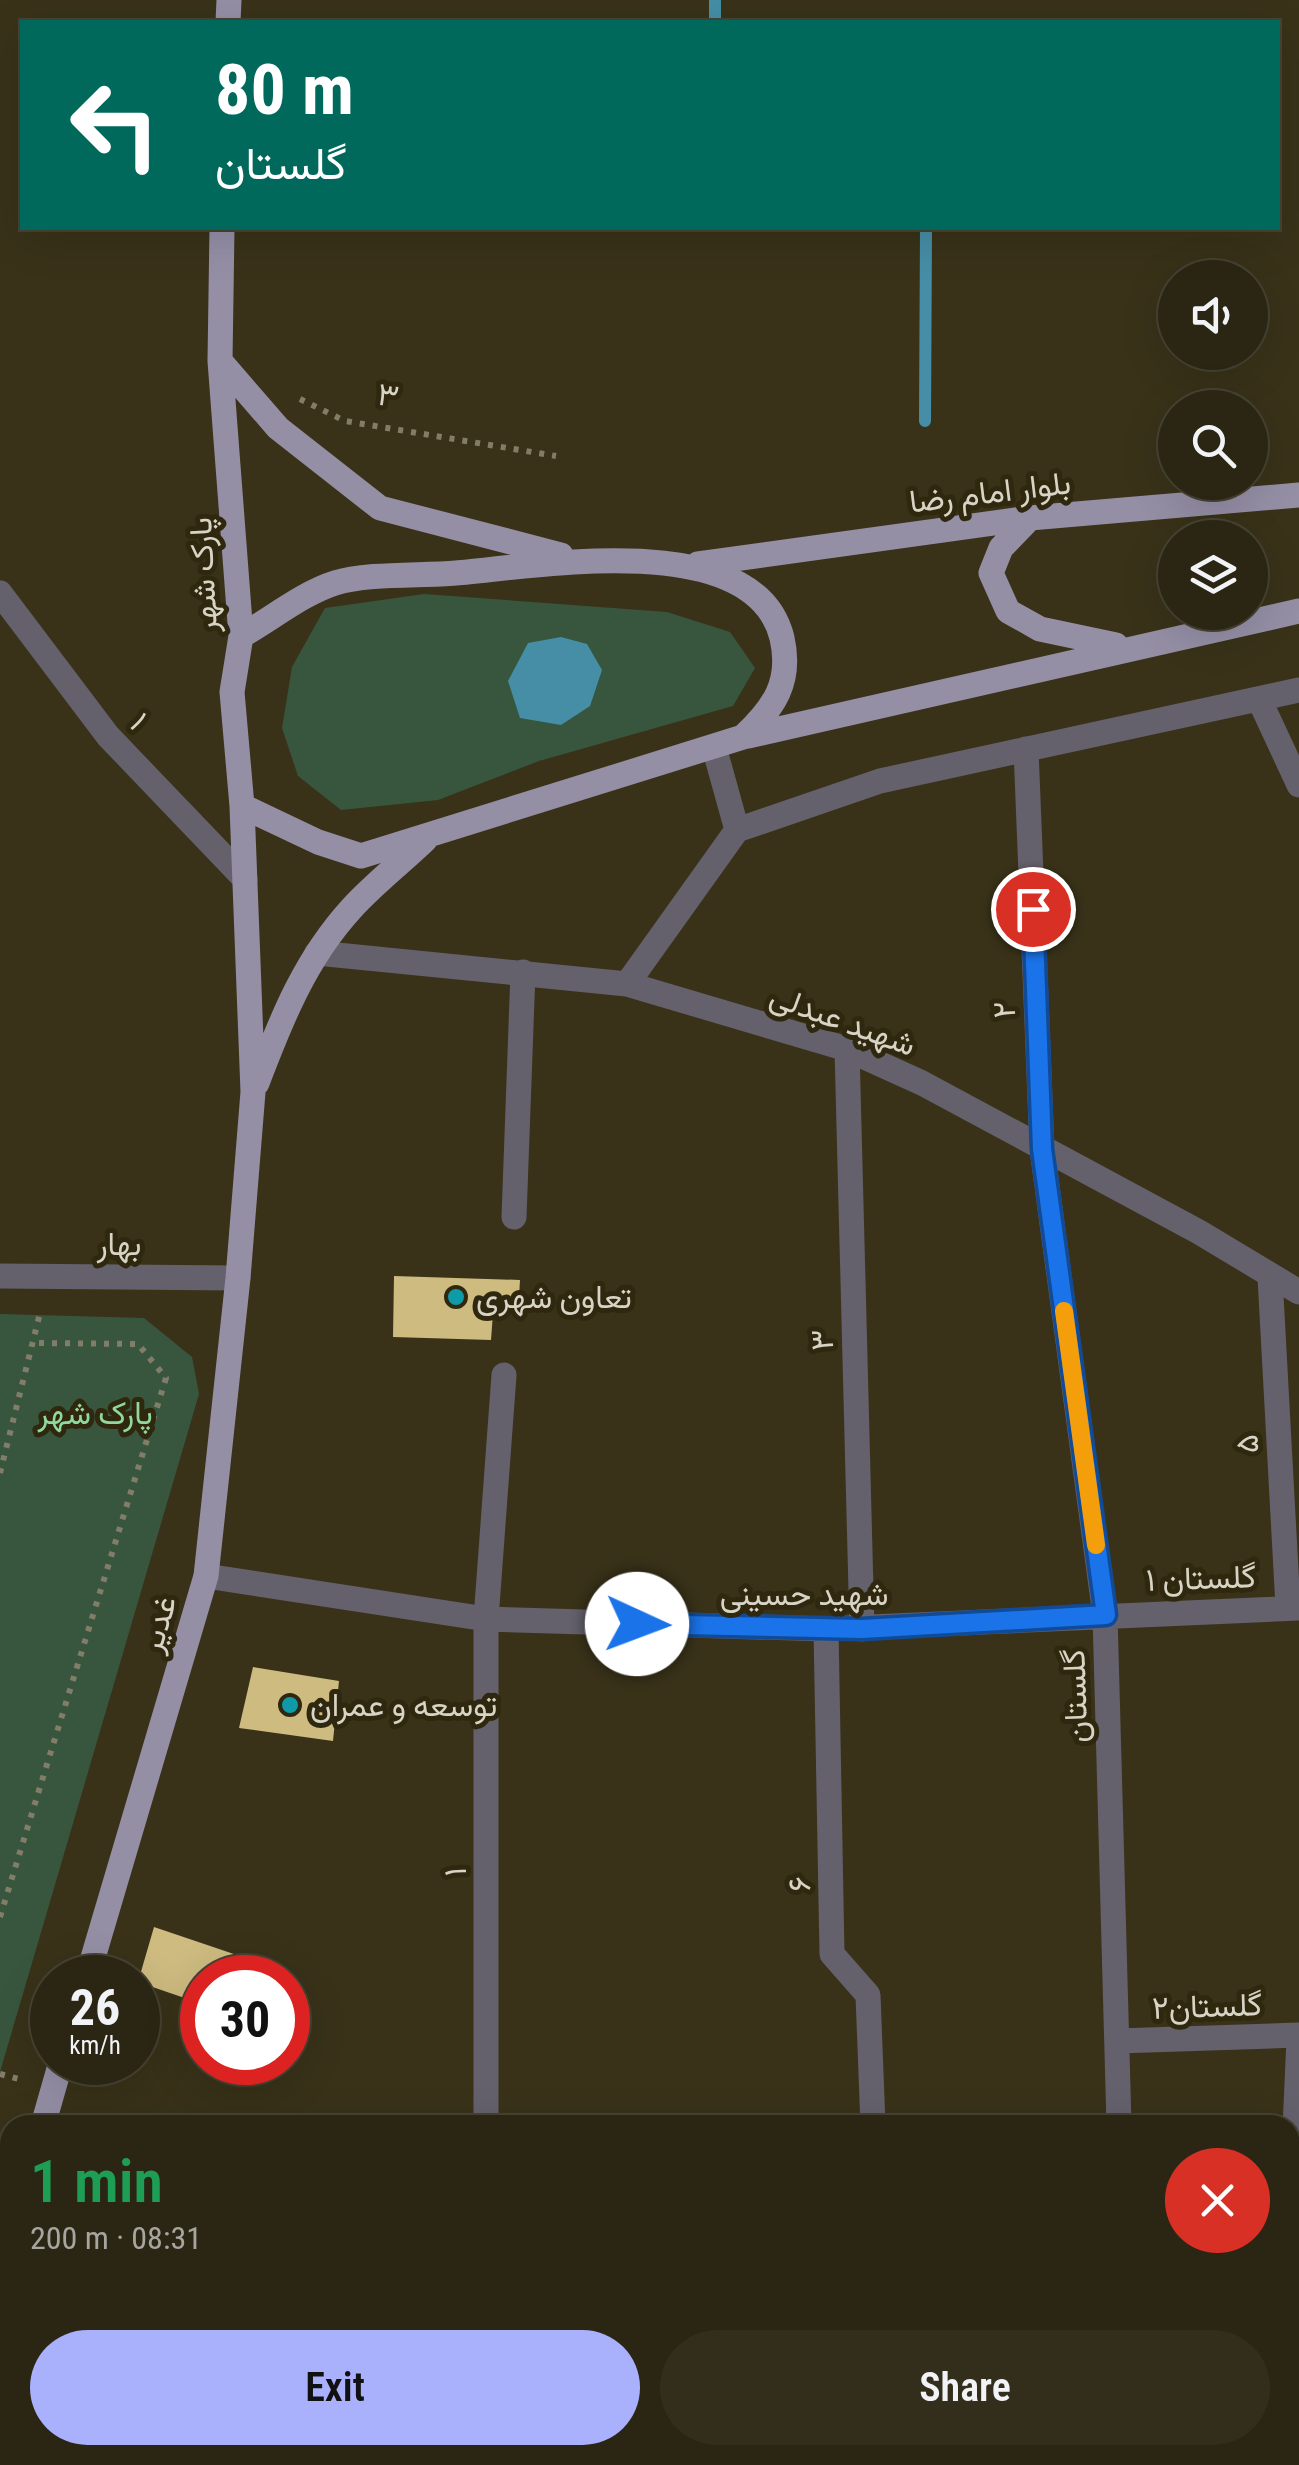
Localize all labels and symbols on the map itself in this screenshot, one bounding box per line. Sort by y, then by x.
street label: ۳ [375,375,401,415]
street label: بلوار امام رضا [907,463,1073,523]
street label: پارک شهر [181,516,228,635]
street label: ۱ [122,705,156,737]
pin [991,867,1076,952]
street label: شهید عبدلی [765,976,921,1065]
street label: ۲ [985,1001,1023,1019]
street label: بهار [96,1225,141,1264]
place label: تعاون شهری [476,1278,632,1317]
marker: تعاون شهری [445,1286,467,1308]
street label: ۳ [803,1329,841,1351]
park label: پارک شهر [36,1394,153,1435]
street label: ۵ [1228,1434,1266,1454]
street label: گلستان ۱ [1145,1557,1257,1599]
position arrow [585,1572,689,1676]
street label: شهید حسینی [720,1575,888,1614]
street label: غدیر [131,1591,185,1658]
street label: گلستان [1054,1649,1096,1743]
place label: توسعه و عمران [310,1686,497,1725]
marker: توسعه و عمران [279,1694,301,1716]
street label: ۱ [436,1867,474,1877]
street label: ۶ [780,1876,818,1892]
speed limit sign: 30 [180,1955,310,2085]
street label: گلستان۲ [1151,1985,1263,2027]

